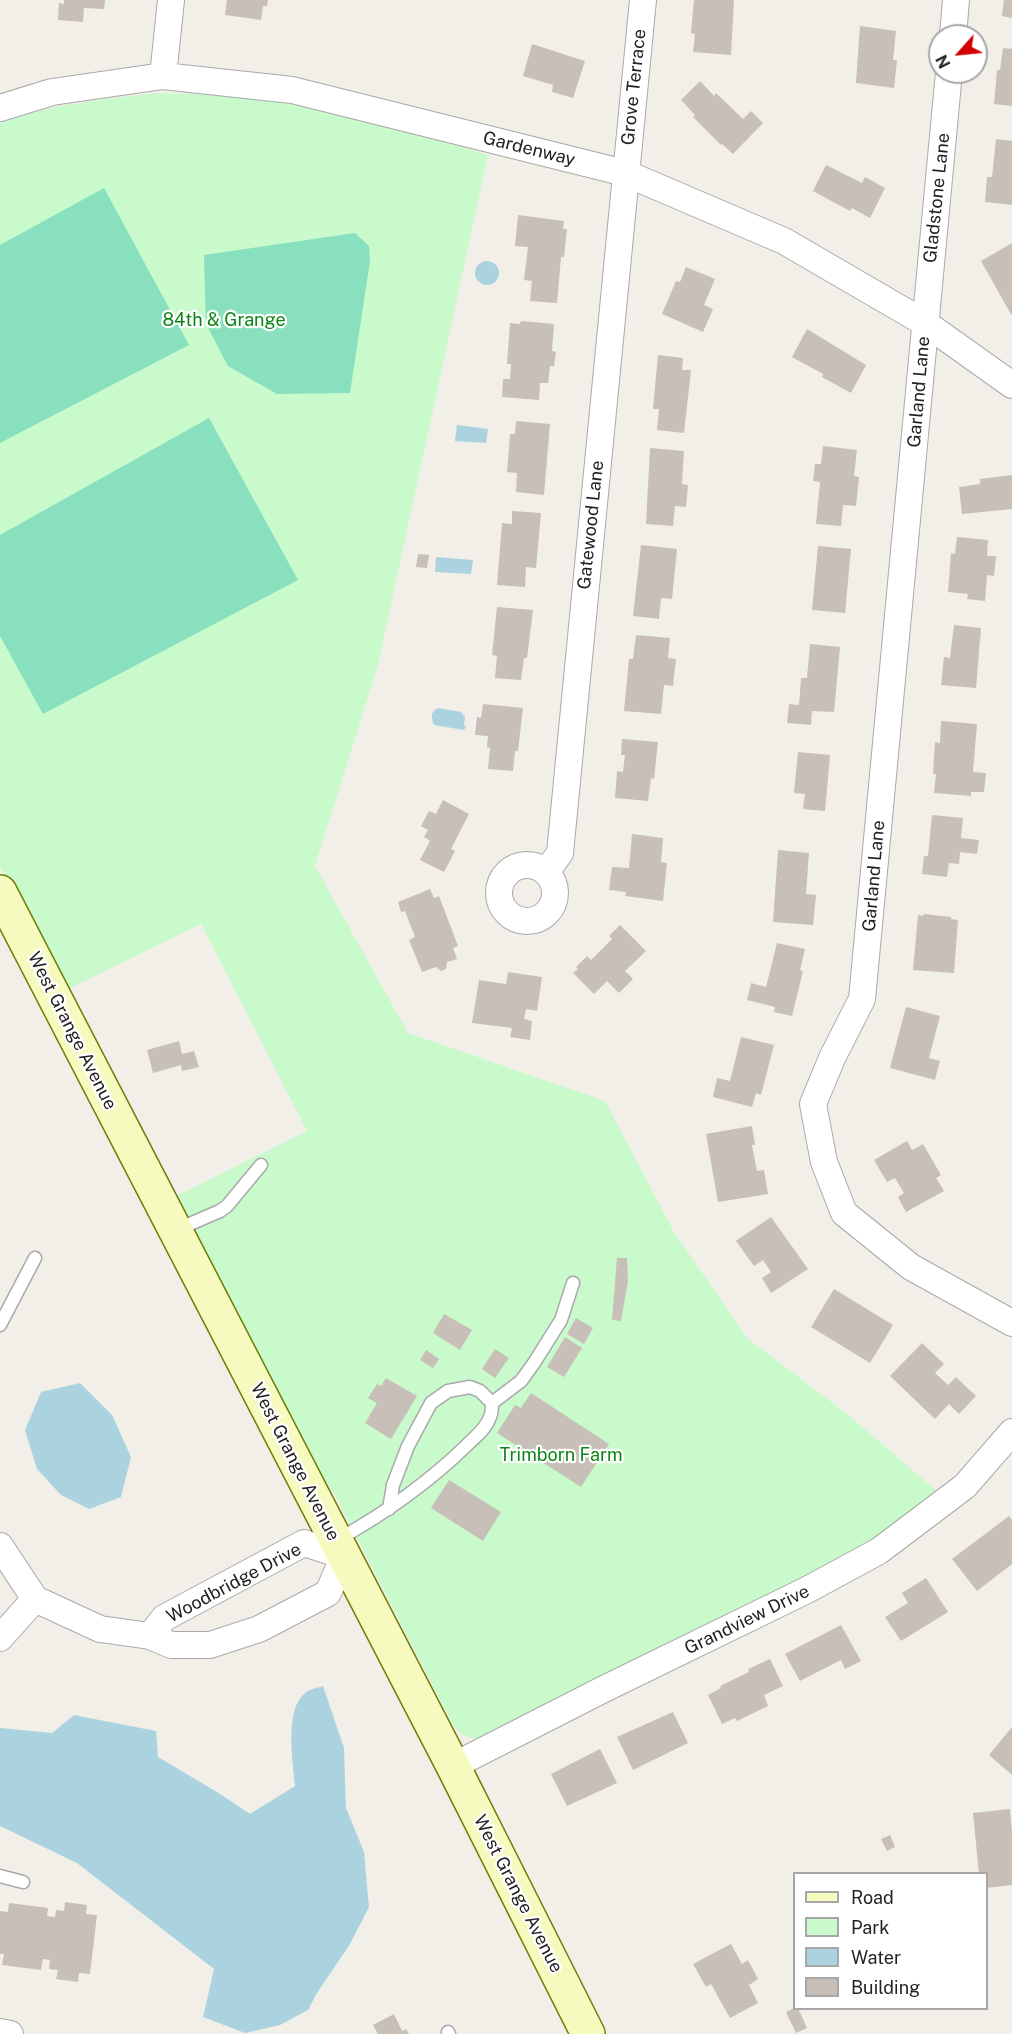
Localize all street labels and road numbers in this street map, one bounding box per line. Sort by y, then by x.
street label: Grove Terrace [617,28,651,146]
street label: Gardenway [481,127,577,171]
street label: Gladstone Lane [919,132,955,264]
street label: Garland Lane [903,335,935,449]
street label: Gatewood Lane [573,459,609,591]
street label: Garland Lane [858,819,890,933]
street label: West Grange Avenue [23,948,121,1114]
street label: West Grange Avenue [246,1379,344,1545]
street label: Woodbridge Drive [163,1538,305,1628]
street label: Grandview Drive [681,1580,813,1660]
street label: West Grange Avenue [469,1811,567,1977]

